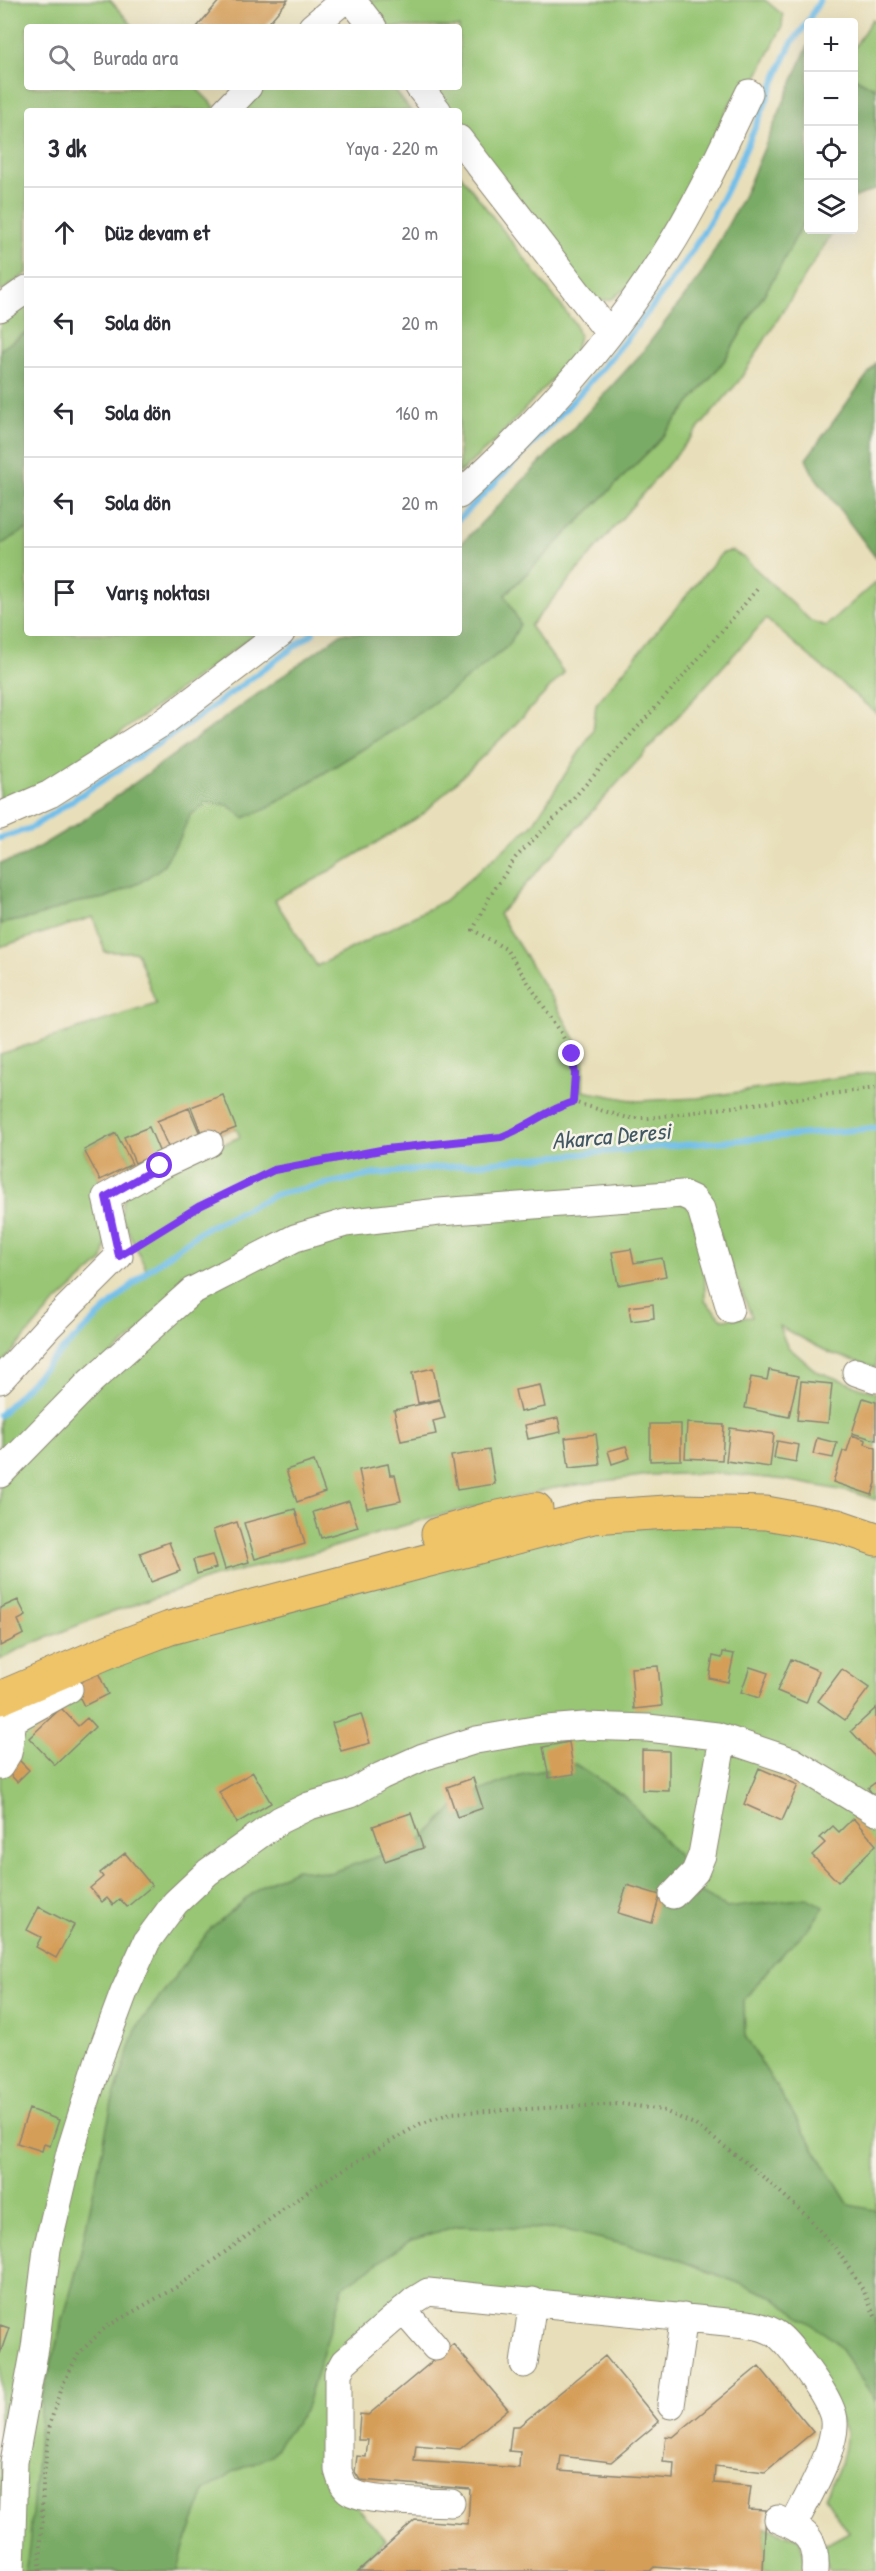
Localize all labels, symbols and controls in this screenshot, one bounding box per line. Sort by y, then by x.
map controls [804,18,858,234]
button: + [804,18,858,72]
search box [24,24,462,90]
icon: search [45,41,78,74]
text: Burada ara [93,42,178,72]
button: − [804,72,858,126]
button: locate [804,126,858,180]
text: 3 dk [48,130,87,165]
text: Yaya · 220 m [346,134,438,161]
button: layers [804,180,858,234]
icon: ahead [48,216,81,249]
text: Düz devam et [105,217,210,247]
text: 20 m [401,219,438,246]
icon: left [48,306,81,339]
text: Sola dön [105,307,171,337]
text: 20 m [401,309,438,336]
icon: left [48,396,81,429]
text: Sola dön [105,397,171,427]
text: 160 m [396,399,438,426]
icon: left [48,486,81,519]
text: Sola dön [105,487,171,517]
text: 20 m [401,489,438,516]
icon: arrive [48,576,81,609]
text: Varış noktası [105,577,210,607]
route end [558,1040,584,1066]
water label: Akarca Deresi [550,1114,674,1156]
route start [146,1152,172,1178]

